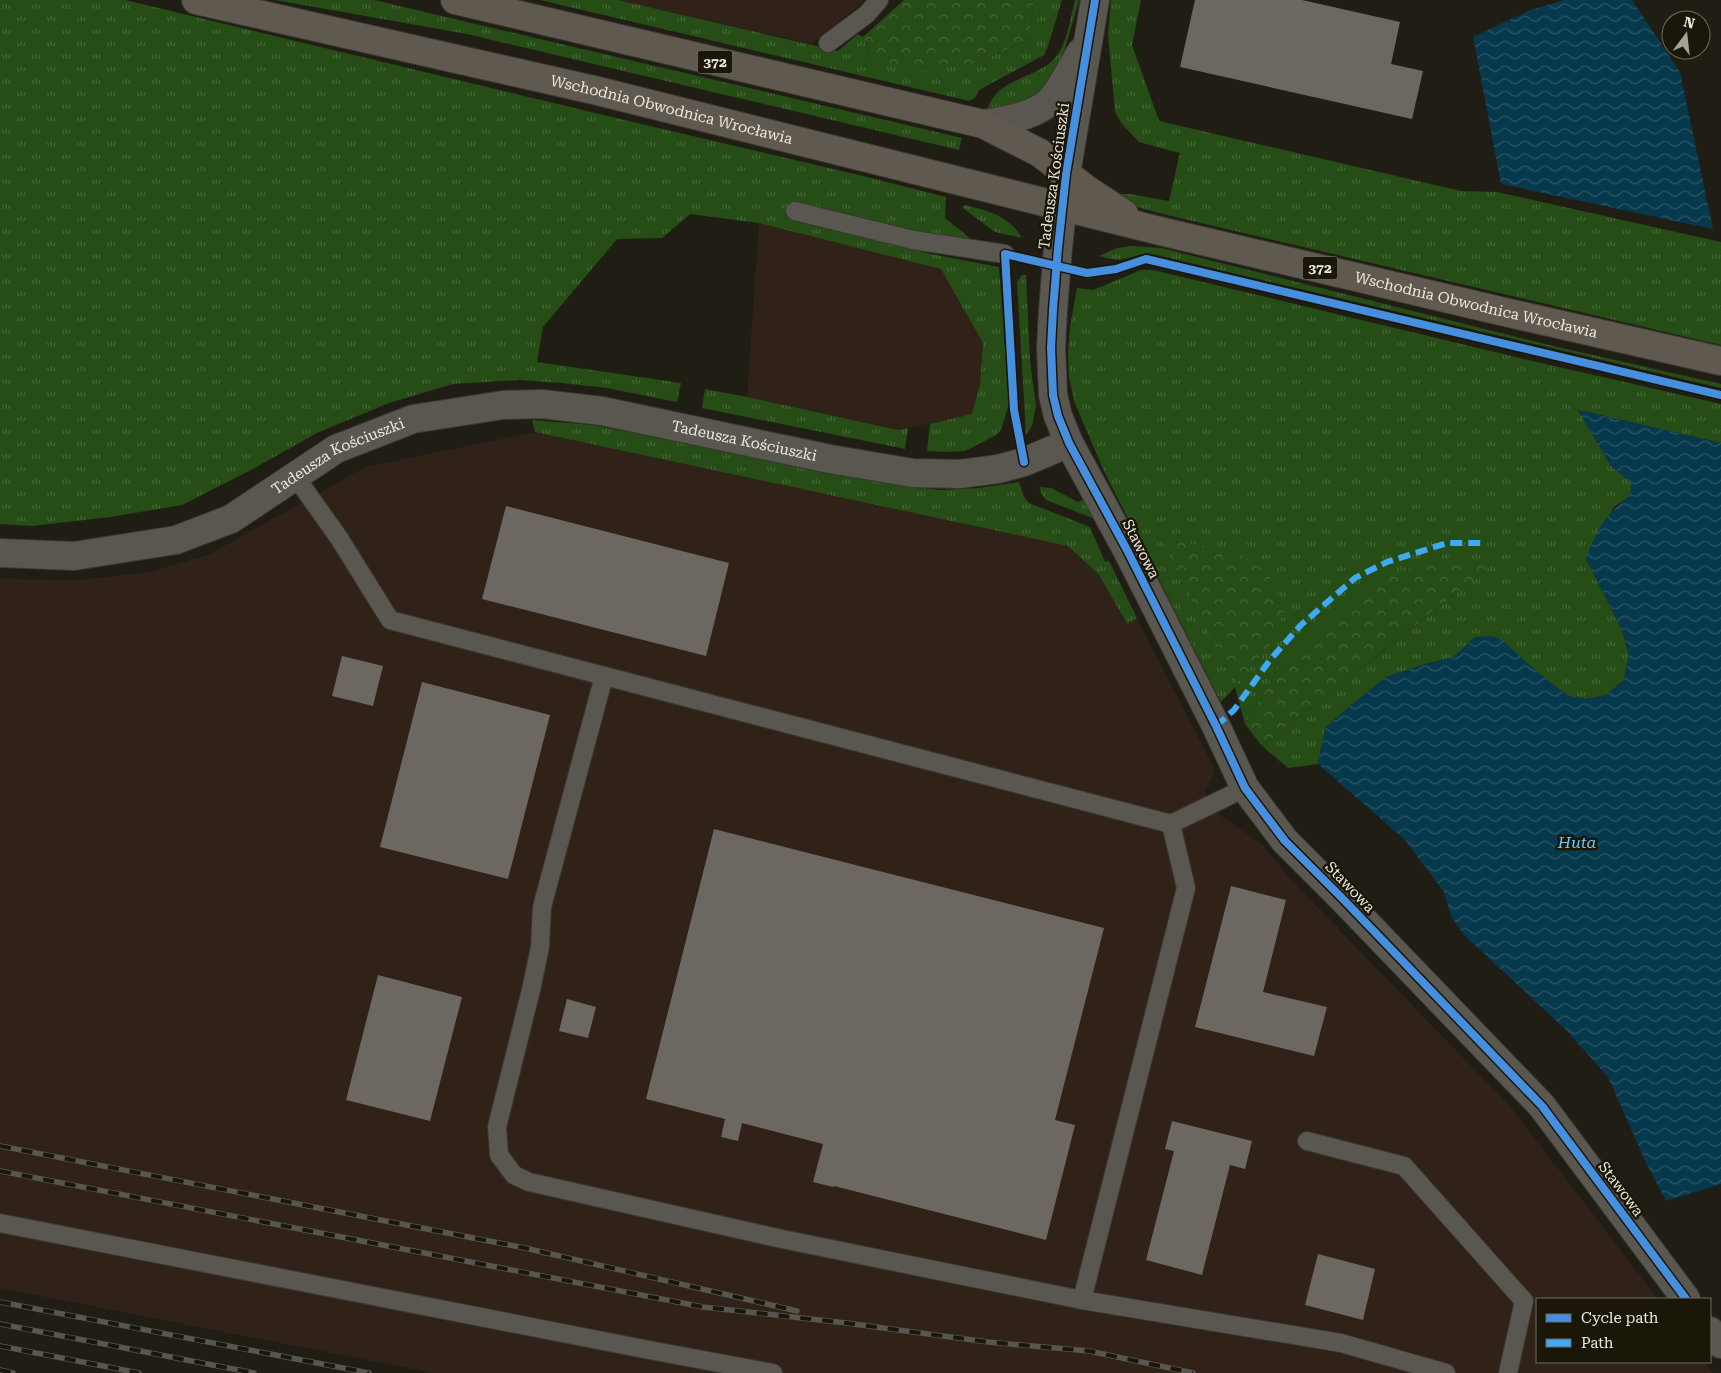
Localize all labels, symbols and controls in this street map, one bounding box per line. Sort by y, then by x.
north arrow [1661,10,1711,60]
text: N [1682,13,1697,32]
road number: 372 [698,51,732,74]
street label: Wschodnia Obwodnica Wrocławia [549,72,794,148]
street label: Tadeusza Kościuszki [1035,101,1073,251]
road number: 372 [1302,256,1338,280]
street label: Wschodnia Obwodnica Wrocławia [1353,268,1599,342]
street label: Tadeusza Kościuszki [268,414,407,498]
street label: Tadeusza Kościuszki [670,417,819,465]
street label: Stawowa [1118,516,1164,582]
water label: Huta [1557,833,1597,852]
street label: Stawowa [1321,858,1379,916]
street label: Stawowa [1595,1158,1647,1220]
legend [1536,1298,1711,1363]
text: Cycle path [1581,1309,1659,1327]
text: Path [1581,1334,1614,1352]

